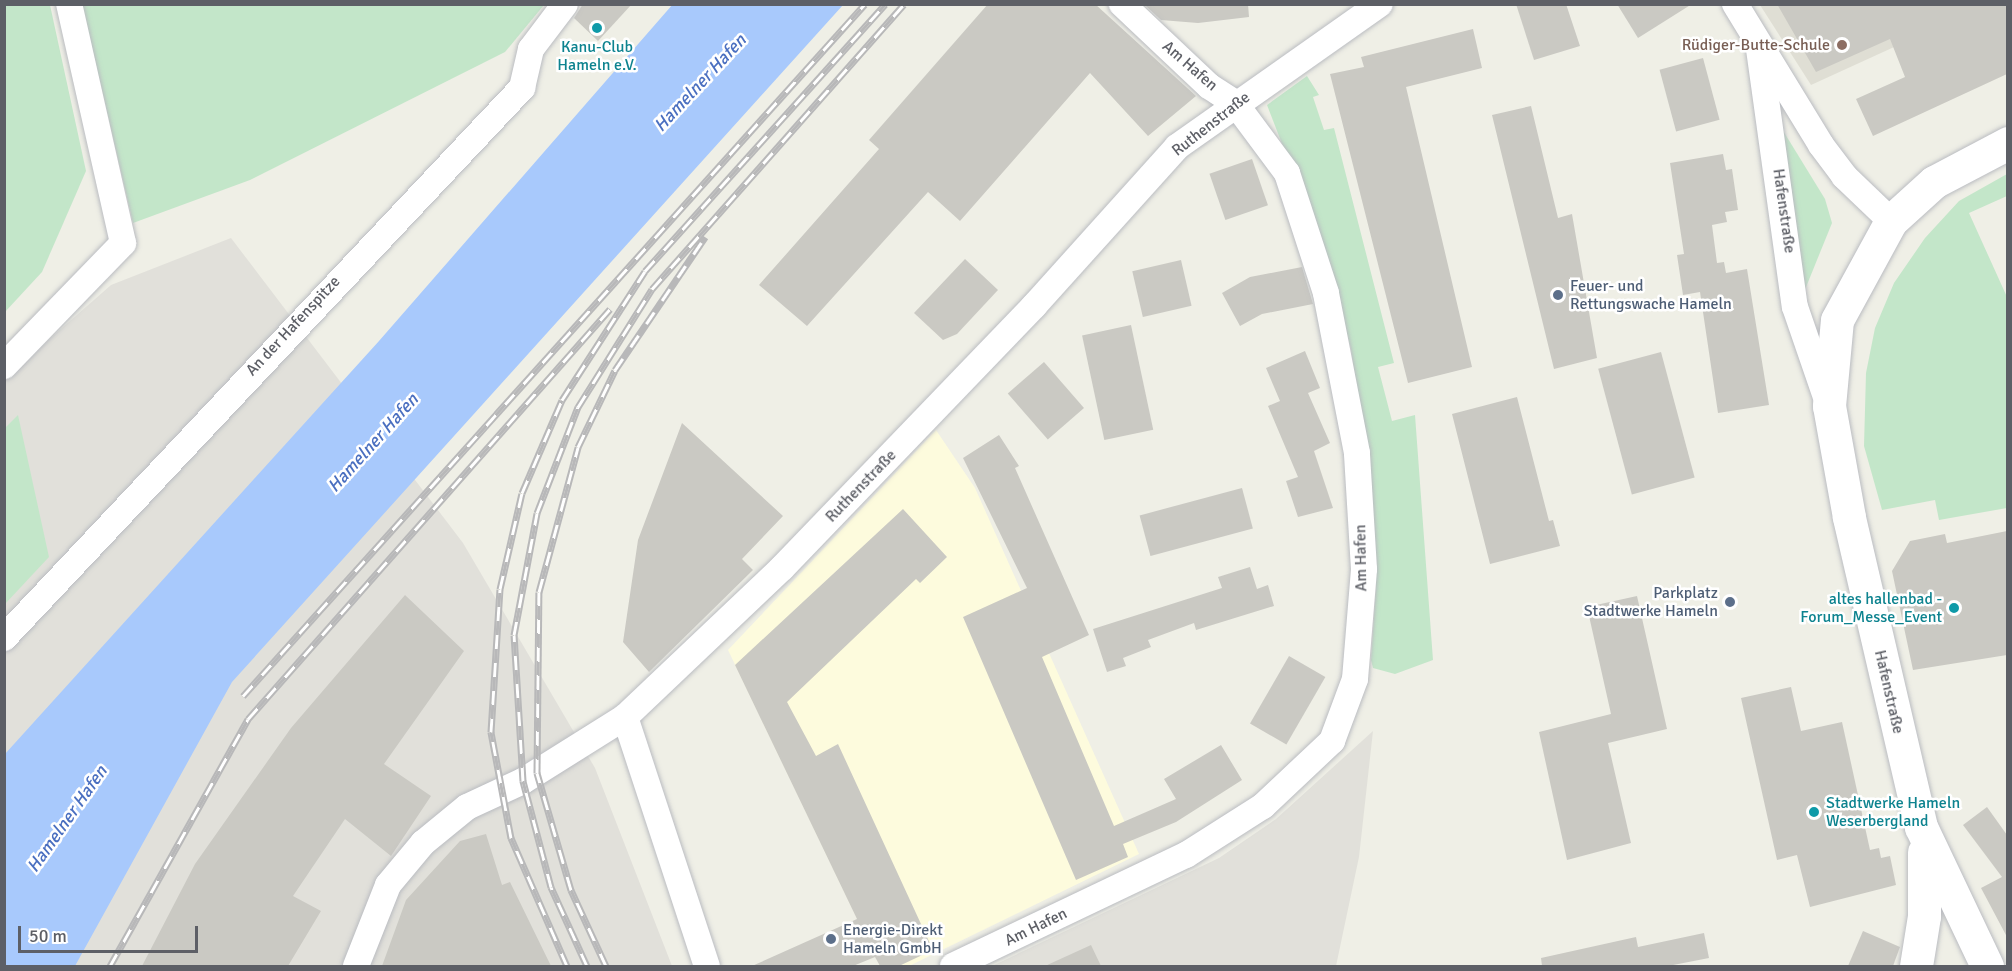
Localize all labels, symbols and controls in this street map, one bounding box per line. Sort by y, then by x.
marker: Kanu-Club Hameln e.V. [590,21,604,35]
water label: Hamelner Hafen [649,30,751,136]
place label: Rüdiger-Butte-Schule [1682,35,1830,55]
place label: Kanu-Club Hameln e.V. [557,37,637,75]
street label: Am Hafen [1158,37,1222,95]
marker: Rüdiger-Butte-Schule [1835,38,1849,52]
street label: Ruthenstraße [1168,88,1254,160]
street label: Hafenstraße [1769,167,1799,255]
street label: An der Hafenspitze [242,272,344,380]
place label: Feuer- und Rettungswache Hameln [1570,276,1732,314]
marker: Feuer- und Rettungswache Hameln [1551,288,1565,302]
water label: Hamelner Hafen [323,389,423,497]
street label: Ruthenstraße [822,446,900,526]
street label: Am Hafen [1351,524,1371,592]
place label: Parkplatz Stadtwerke Hameln [1584,583,1718,621]
place label: altes hallenbad - Forum_Messe_Event [1800,589,1942,627]
marker: Parkplatz Stadtwerke Hameln [1723,595,1737,609]
marker: altes hallenbad - Forum_Messe_Event [1947,601,1961,615]
street label: Hafenstraße [1870,648,1908,736]
water label: Hamelner Hafen [22,761,112,877]
place label: Stadtwerke Hameln Weserbergland [1826,793,1960,831]
marker: Stadtwerke Hameln Weserbergland [1807,805,1821,819]
street label: Am Hafen [1002,904,1070,950]
scale bar [21,914,201,952]
place label: Energie-Direkt Hameln GmbH [843,920,943,958]
text: 50 m [29,925,67,947]
marker: Energie-Direkt Hameln GmbH [824,932,838,946]

